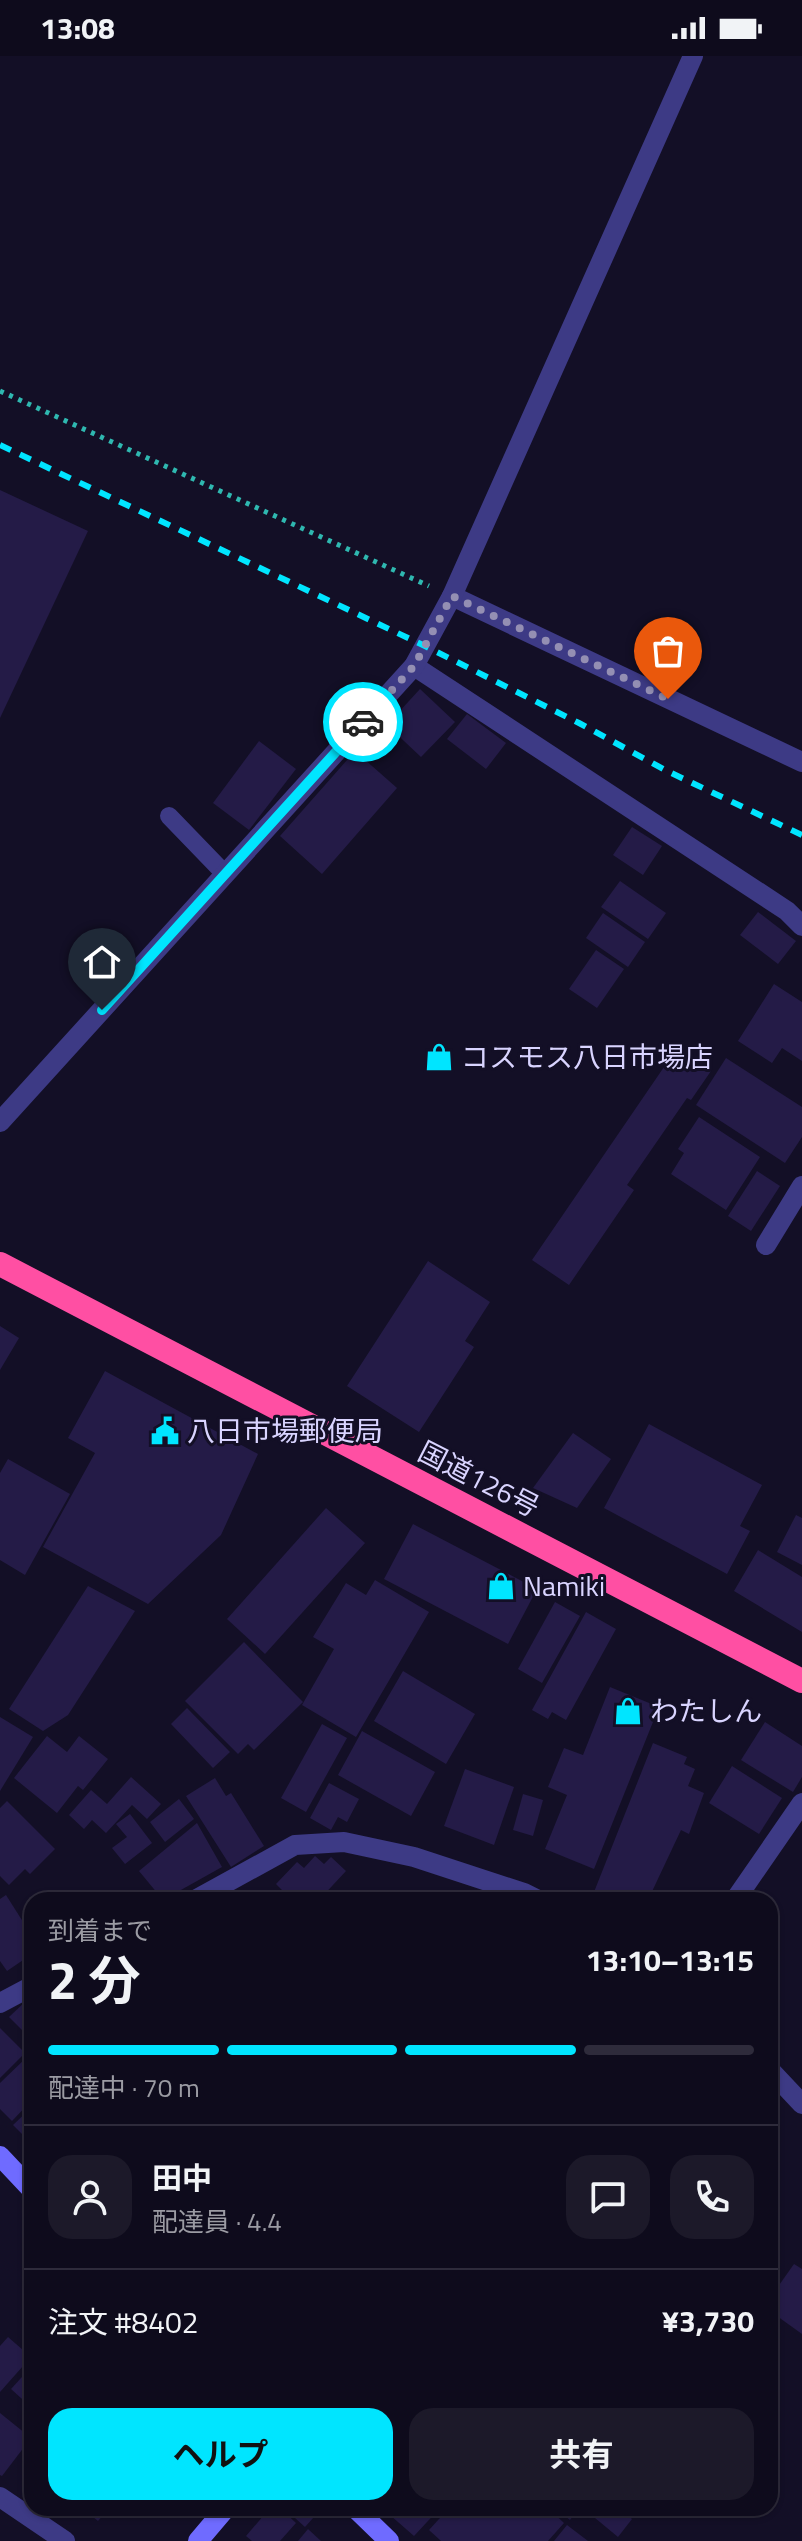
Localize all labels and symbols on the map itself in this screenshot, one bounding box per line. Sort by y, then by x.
pin [634,617,702,699]
courier [323,682,403,762]
pin [68,928,136,1010]
place label: コスモス八日市場店 [461,1035,713,1078]
shop icon: コスモス八日市場店 [424,1042,454,1072]
place label: 八日市場郵便局 [187,1409,383,1452]
public building icon: 八日市場郵便局 [150,1416,180,1446]
street label: 国道126号 [411,1430,547,1527]
place label: Namiki [523,1564,605,1607]
shop icon: Namiki [486,1571,516,1601]
place label: わたしん [650,1689,762,1732]
shop icon: わたしん [613,1696,643,1726]

